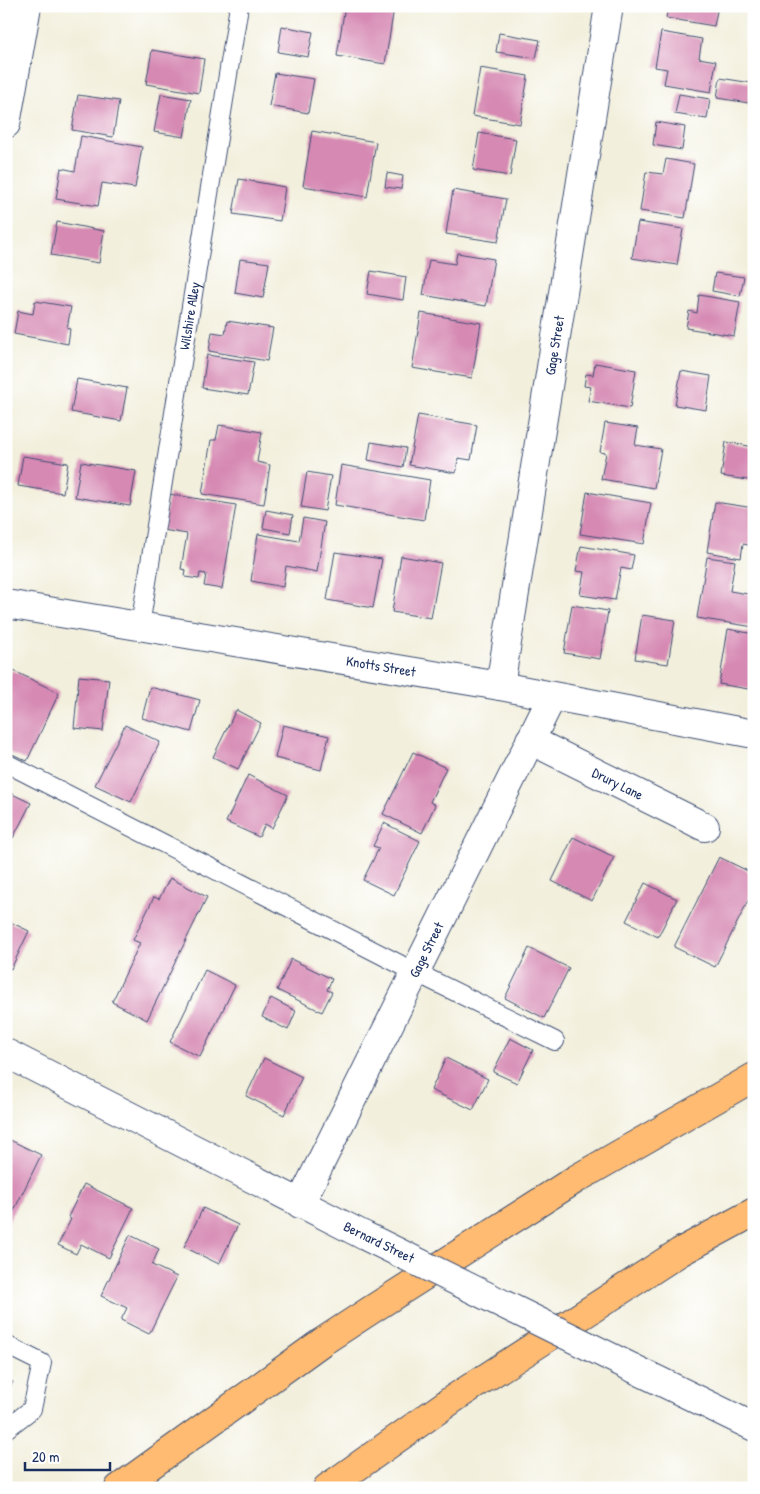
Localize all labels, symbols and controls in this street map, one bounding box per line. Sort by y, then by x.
street label: Wilshire Alley [174,280,205,351]
street label: Gage Street [540,314,568,376]
street label: Knotts Street [345,651,417,681]
street label: Drury Lane [589,762,647,804]
street label: Gage Street [404,918,448,981]
street label: Bernard Street [341,1216,418,1267]
scale bar [25,1439,110,1471]
text: 20 m [32,1446,59,1467]

